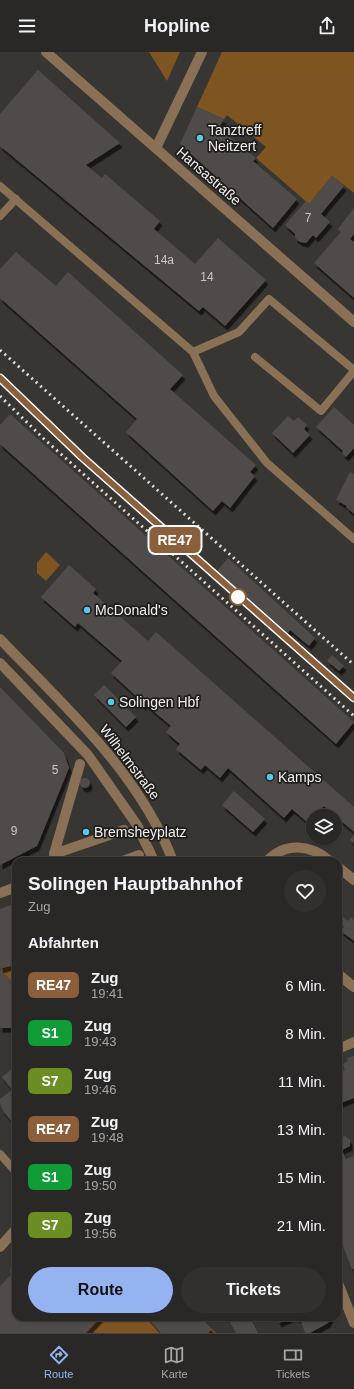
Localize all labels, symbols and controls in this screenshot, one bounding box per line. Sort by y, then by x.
icon: menu [16,15,38,37]
icon: share [316,15,338,37]
text: Hopline [144,16,210,36]
place label: Tanztreff Neitzert [208,122,262,154]
marker: Tanztreff Neitzert [195,133,205,143]
street label: Hansastraße [174,144,245,208]
house number: 7 [305,211,312,225]
house number: 14a [154,253,174,267]
house number: 14 [200,270,214,284]
line badge: RE47 [147,527,203,553]
text: RE47 [157,532,193,548]
unlabelled marker [229,588,247,606]
place label: McDonald's [95,602,168,618]
marker: McDonald's [82,605,92,615]
place label: Solingen Hbf [119,694,199,710]
marker: Solingen Hbf [106,697,116,707]
street label: Wilhelmstraße [97,721,163,803]
house number: 5 [52,763,59,777]
place label: Kamps [278,769,322,785]
marker: Kamps [265,772,275,782]
map controls [306,809,342,845]
button: layers [306,809,342,845]
house number: 9 [11,824,18,838]
place label: Bremsheyplatz [94,824,187,840]
marker: Bremsheyplatz [81,827,91,837]
button: heart [284,870,326,912]
text: Solingen Hauptbahnhof [28,873,242,894]
text: Zug [28,899,50,914]
text: Abfahrten [28,934,99,951]
text: Zug [91,969,119,986]
text: RE47 [36,977,71,993]
text: 6 Min. [285,977,326,994]
text: 19:41 [91,986,124,1001]
text: Zug [84,1017,112,1034]
text: S1 [41,1025,59,1041]
text: 8 Min. [285,1025,326,1042]
text: 19:43 [84,1034,117,1049]
text: Zug [84,1065,112,1082]
text: S7 [41,1073,59,1089]
text: 11 Min. [278,1073,326,1090]
text: 19:46 [84,1082,117,1097]
text: Zug [91,1113,119,1130]
text: RE47 [36,1121,71,1137]
text: 13 Min. [277,1121,326,1138]
text: 19:48 [91,1130,124,1145]
text: Zug [84,1161,112,1178]
text: S1 [41,1169,59,1185]
text: 15 Min. [277,1169,326,1186]
text: 19:50 [84,1178,117,1193]
text: Zug [84,1209,112,1226]
text: S7 [41,1217,59,1233]
text: 21 Min. [277,1217,326,1234]
text: 19:56 [84,1226,117,1241]
button: Route [28,1267,173,1313]
button: Tickets [181,1267,326,1313]
tab: Route [44,1344,73,1380]
tab: Karte [161,1344,188,1380]
tab: Tickets [276,1344,310,1380]

